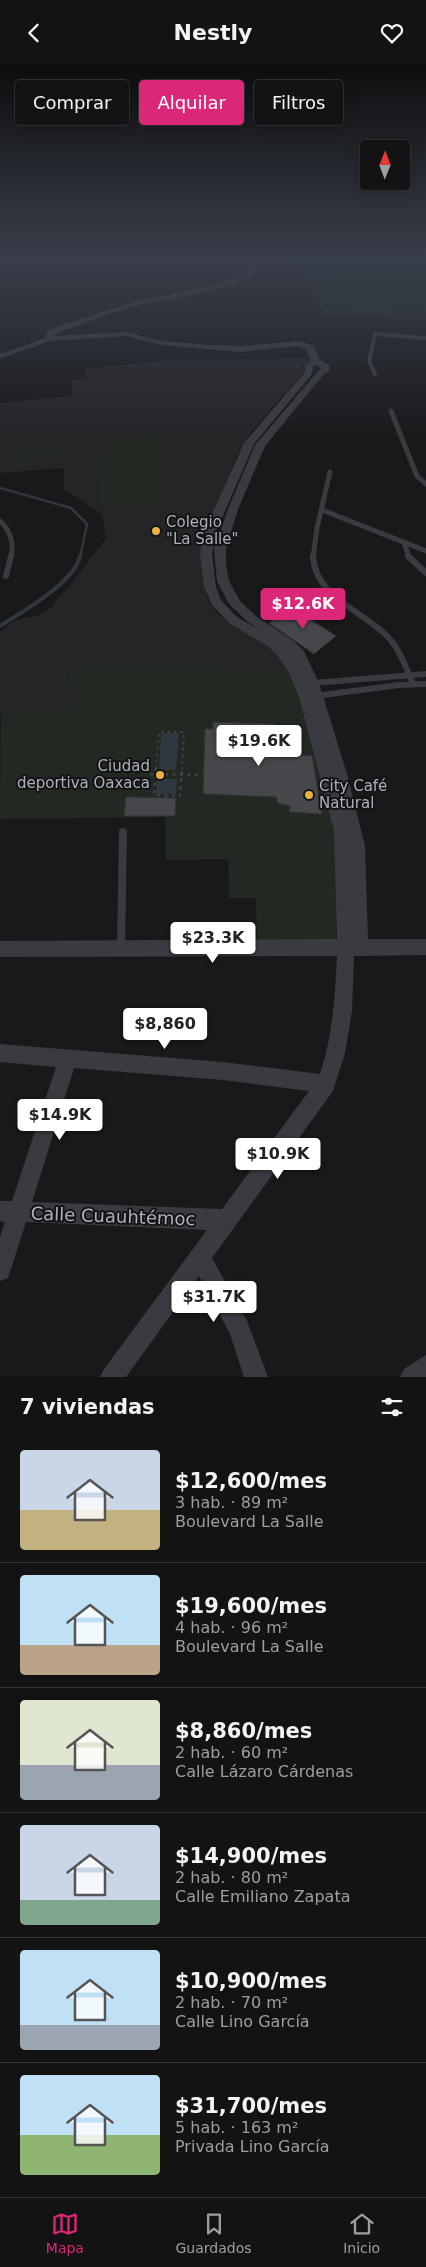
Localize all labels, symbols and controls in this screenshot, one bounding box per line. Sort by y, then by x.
icon: back [20,19,48,47]
icon: heart [378,19,406,47]
text: Nestly [174,20,252,45]
chip: Comprar [15,80,129,125]
chip: Alquilar [139,80,244,125]
chip: Filtros [254,80,343,125]
north arrow [360,140,410,190]
map controls [360,140,410,190]
place label: Colegio "La Salle" [166,513,238,548]
marker: Colegio "La Salle" [150,525,162,537]
pin: $12.6K [262,587,344,630]
text: $12.6K [271,594,335,613]
pin: $19.6K [218,725,300,767]
text: $19.6K [227,731,291,750]
place label: Ciudad deportiva Oaxaca [17,757,150,792]
marker: Ciudad deportiva Oaxaca [154,769,166,781]
place label: City Café Natural [319,777,387,812]
marker: City Café Natural [303,789,315,801]
pin: $23.3K [172,921,254,964]
text: $23.3K [181,928,245,947]
pin: $8,860 [124,1007,206,1050]
text: $8,860 [134,1014,196,1033]
pin: $14.9K [19,1099,101,1141]
text: $14.9K [28,1105,92,1124]
pin: $10.9K [237,1137,319,1180]
text: $10.9K [246,1144,310,1163]
street label: Calle Cuauhtémoc [30,1203,196,1229]
pin: $31.7K [173,1281,255,1323]
text: $31.7K [182,1287,246,1306]
icon: filters [378,1393,406,1421]
text: 7 viviendas [20,1395,155,1419]
text: $12,600/mes [175,1469,327,1493]
icon: home [60,1470,120,1530]
text: 3 hab. · 89 m² [175,1493,288,1512]
text: Boulevard La Salle [175,1512,324,1531]
text: $19,600/mes [175,1594,327,1618]
icon: home [60,1595,120,1655]
text: 4 hab. · 96 m² [175,1618,288,1637]
text: Boulevard La Salle [175,1637,324,1656]
text: $8,860/mes [175,1719,312,1743]
icon: home [60,1720,120,1780]
text: 2 hab. · 60 m² [175,1743,288,1762]
text: Calle Lázaro Cárdenas [175,1762,353,1781]
text: $14,900/mes [175,1844,327,1868]
icon: home [60,1845,120,1905]
text: 2 hab. · 80 m² [175,1868,288,1887]
text: Calle Emiliano Zapata [175,1887,350,1906]
text: $10,900/mes [175,1969,327,1993]
icon: home [60,1970,120,2030]
text: 2 hab. · 70 m² [175,1993,288,2012]
text: Calle Lino García [175,2012,310,2031]
text: $31,700/mes [175,2094,327,2118]
icon: home [60,2095,120,2155]
text: 5 hab. · 163 m² [175,2118,298,2137]
text: Privada Lino García [175,2137,330,2156]
tab: Mapa [46,2210,84,2256]
tab: Guardados [176,2210,252,2256]
tab: Inicio [343,2210,380,2256]

